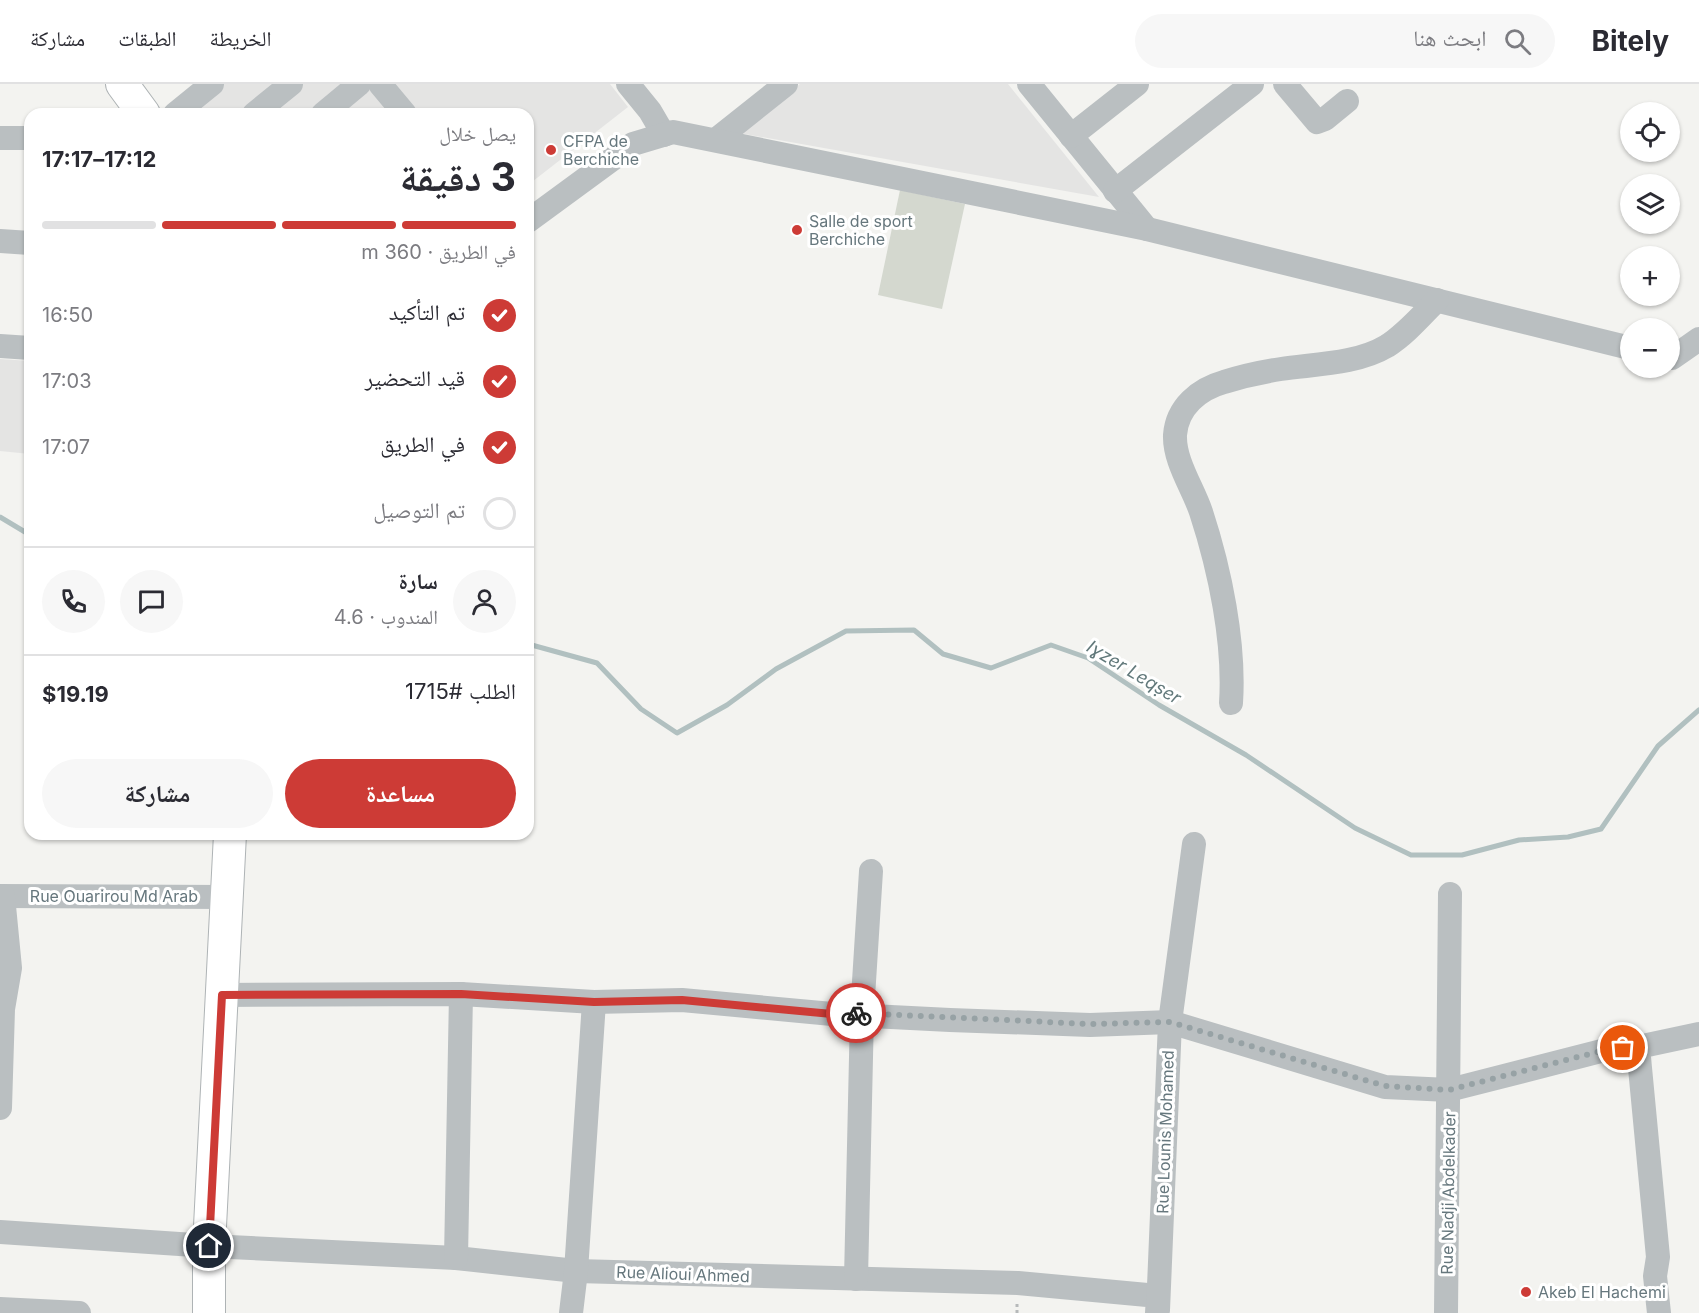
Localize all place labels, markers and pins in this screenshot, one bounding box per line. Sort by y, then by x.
place label: CFPA de Berchiche [563,131,639,169]
marker: CFPA de Berchiche [544,143,558,157]
place label: Salle de sport Berchiche [809,211,913,249]
marker: Salle de sport Berchiche [790,223,804,237]
pin [1597,1022,1648,1073]
pin [183,1220,234,1271]
place label: Akeb El Hachemi [1538,1282,1666,1302]
marker: Akeb El Hachemi [1519,1285,1533,1299]

